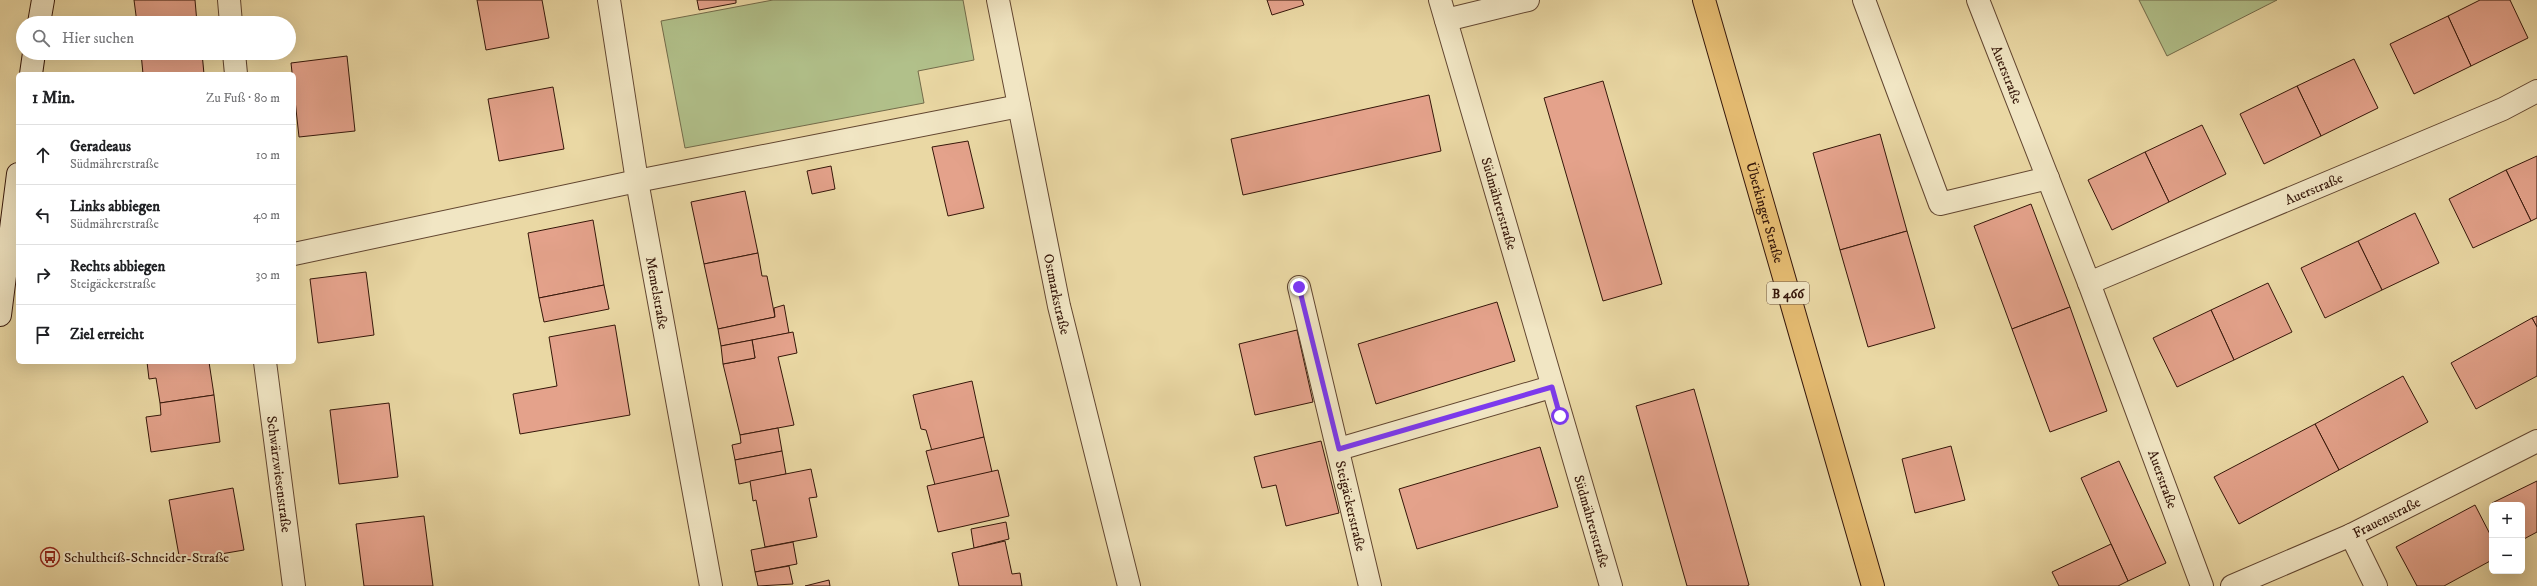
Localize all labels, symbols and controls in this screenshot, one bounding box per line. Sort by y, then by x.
search box [16,16,296,60]
icon: search [30,27,52,49]
text: Hier suchen [62,29,134,48]
street label: Auerstraße [1987,43,2026,107]
text: 1 Min. [32,87,75,109]
text: Zu Fuß · 80 m [206,90,280,106]
text: Geradeaus [70,137,131,156]
icon: ahead [32,144,54,166]
text: 10 m [256,147,280,163]
street label: Südmährerstraße [1476,155,1521,252]
text: Südmährerstraße [70,156,159,172]
street label: Überkinger Straße [1741,160,1787,265]
street label: Auerstraße [2282,169,2346,210]
text: Links abbiegen [70,197,160,216]
icon: left [32,204,54,226]
text: 40 m [253,207,280,223]
text: Südmährerstraße [70,216,159,232]
street label: Ostmarkstraße [1039,252,1074,337]
street label: Memelstraße [641,255,672,331]
text: Rechts abbiegen [70,257,165,276]
icon: right [32,264,54,286]
text: 30 m [256,267,280,283]
text: Steigäckerstraße [70,276,156,292]
route end [1290,278,1308,296]
road number: B 466 [1767,282,1809,304]
icon: arrive [32,324,54,346]
text: Ziel erreicht [70,325,144,344]
route start [1551,407,1569,425]
street label: Schwärzwiesenstraße [262,415,295,534]
street label: Auerstraße [2143,447,2181,511]
street label: Steigäckerstraße [1331,459,1370,553]
street label: Südmährerstraße [1569,473,1613,570]
street label: Frauenstraße [2350,493,2424,543]
map controls [2489,502,2525,574]
button: + [2489,502,2525,538]
button: − [2489,538,2525,574]
bus stop icon: Schultheiß-Schneider-Straße [39,546,61,568]
place label: Schultheiß-Schneider-Straße [64,549,229,567]

